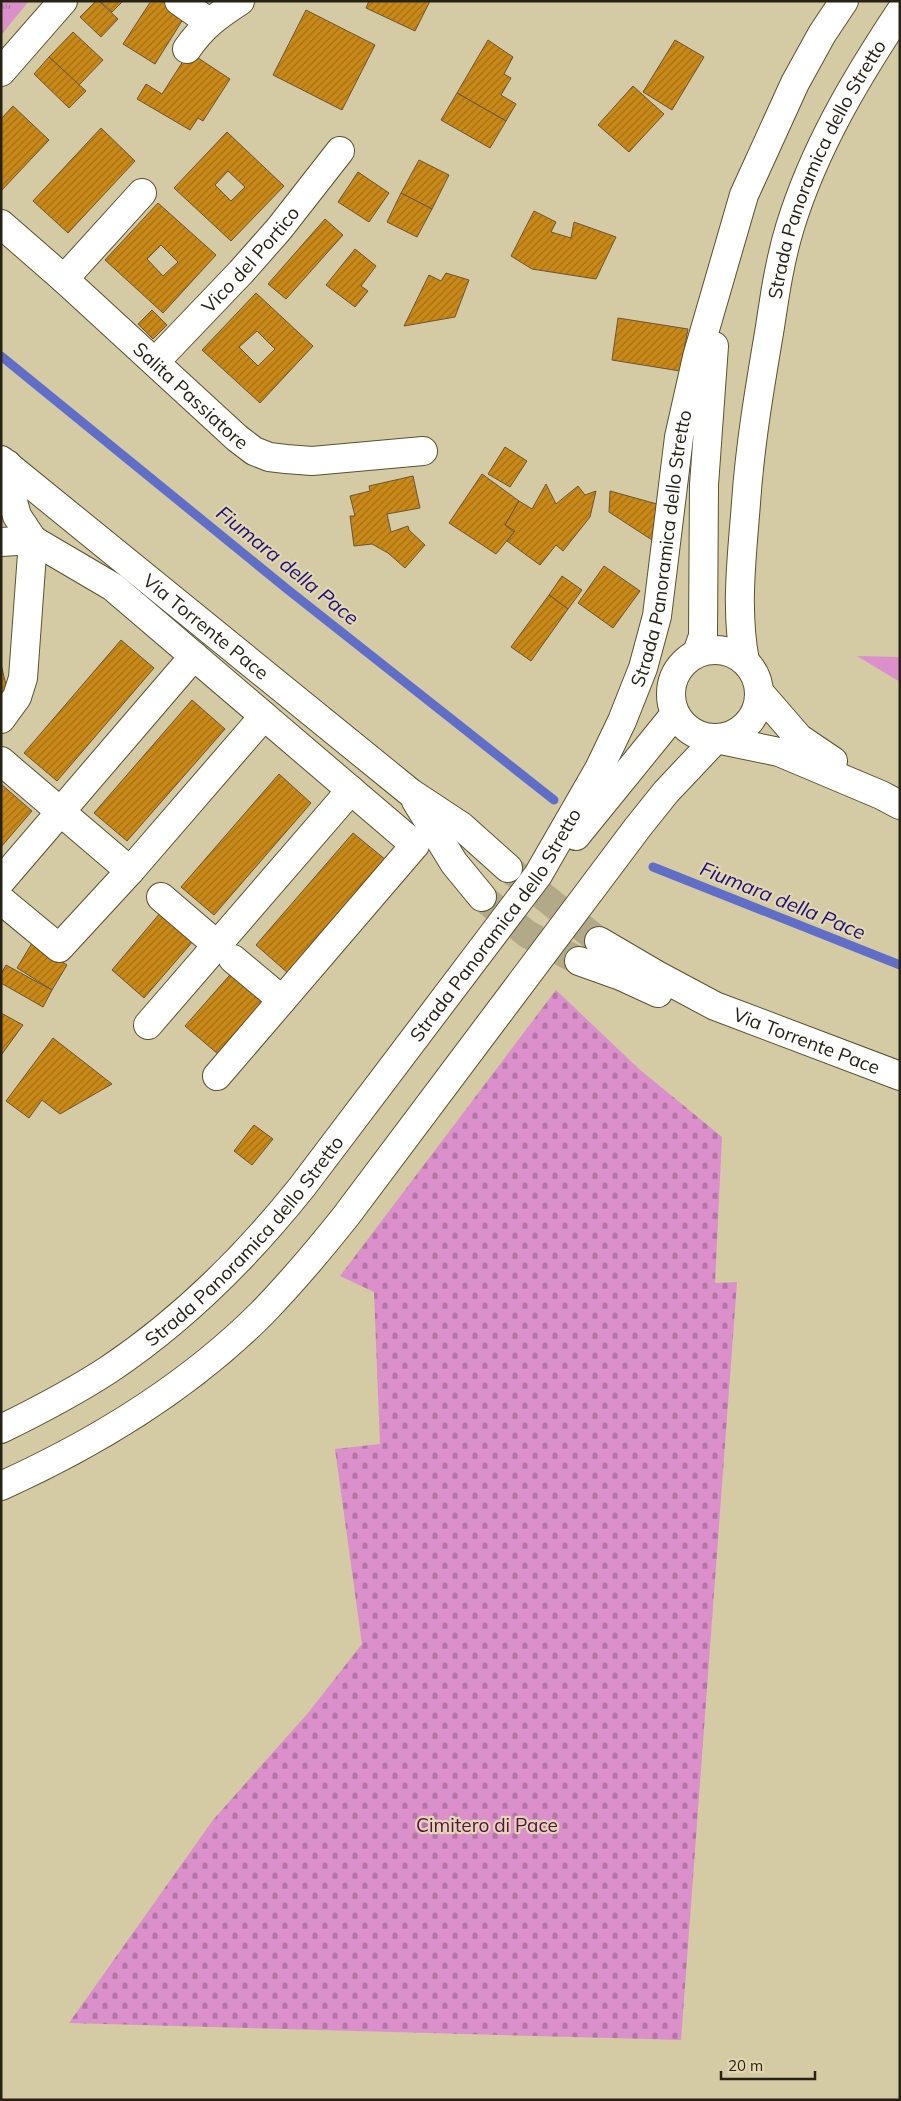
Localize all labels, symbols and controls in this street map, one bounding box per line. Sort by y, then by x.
street label: Strada Panoramica dello Stretto [762,35,891,301]
street label: Vico del Portico [196,201,304,318]
street label: Salita Passiatore [128,337,253,454]
street label: Strada Panoramica dello Stretto [625,407,697,690]
water label: Fiumara della Pace [212,500,364,630]
street label: Via Torrente Pace [138,568,274,685]
street label: Strada Panoramica dello Stretto [404,804,586,1046]
water label: Fiumara della Pace [697,855,869,945]
street label: Via Torrente Pace [730,1002,883,1079]
street label: Strada Panoramica dello Stretto [140,1131,349,1351]
park label: Cimitero di Pace [416,1813,558,1837]
scale bar [721,2048,815,2080]
text: 20 m [728,2056,763,2075]

